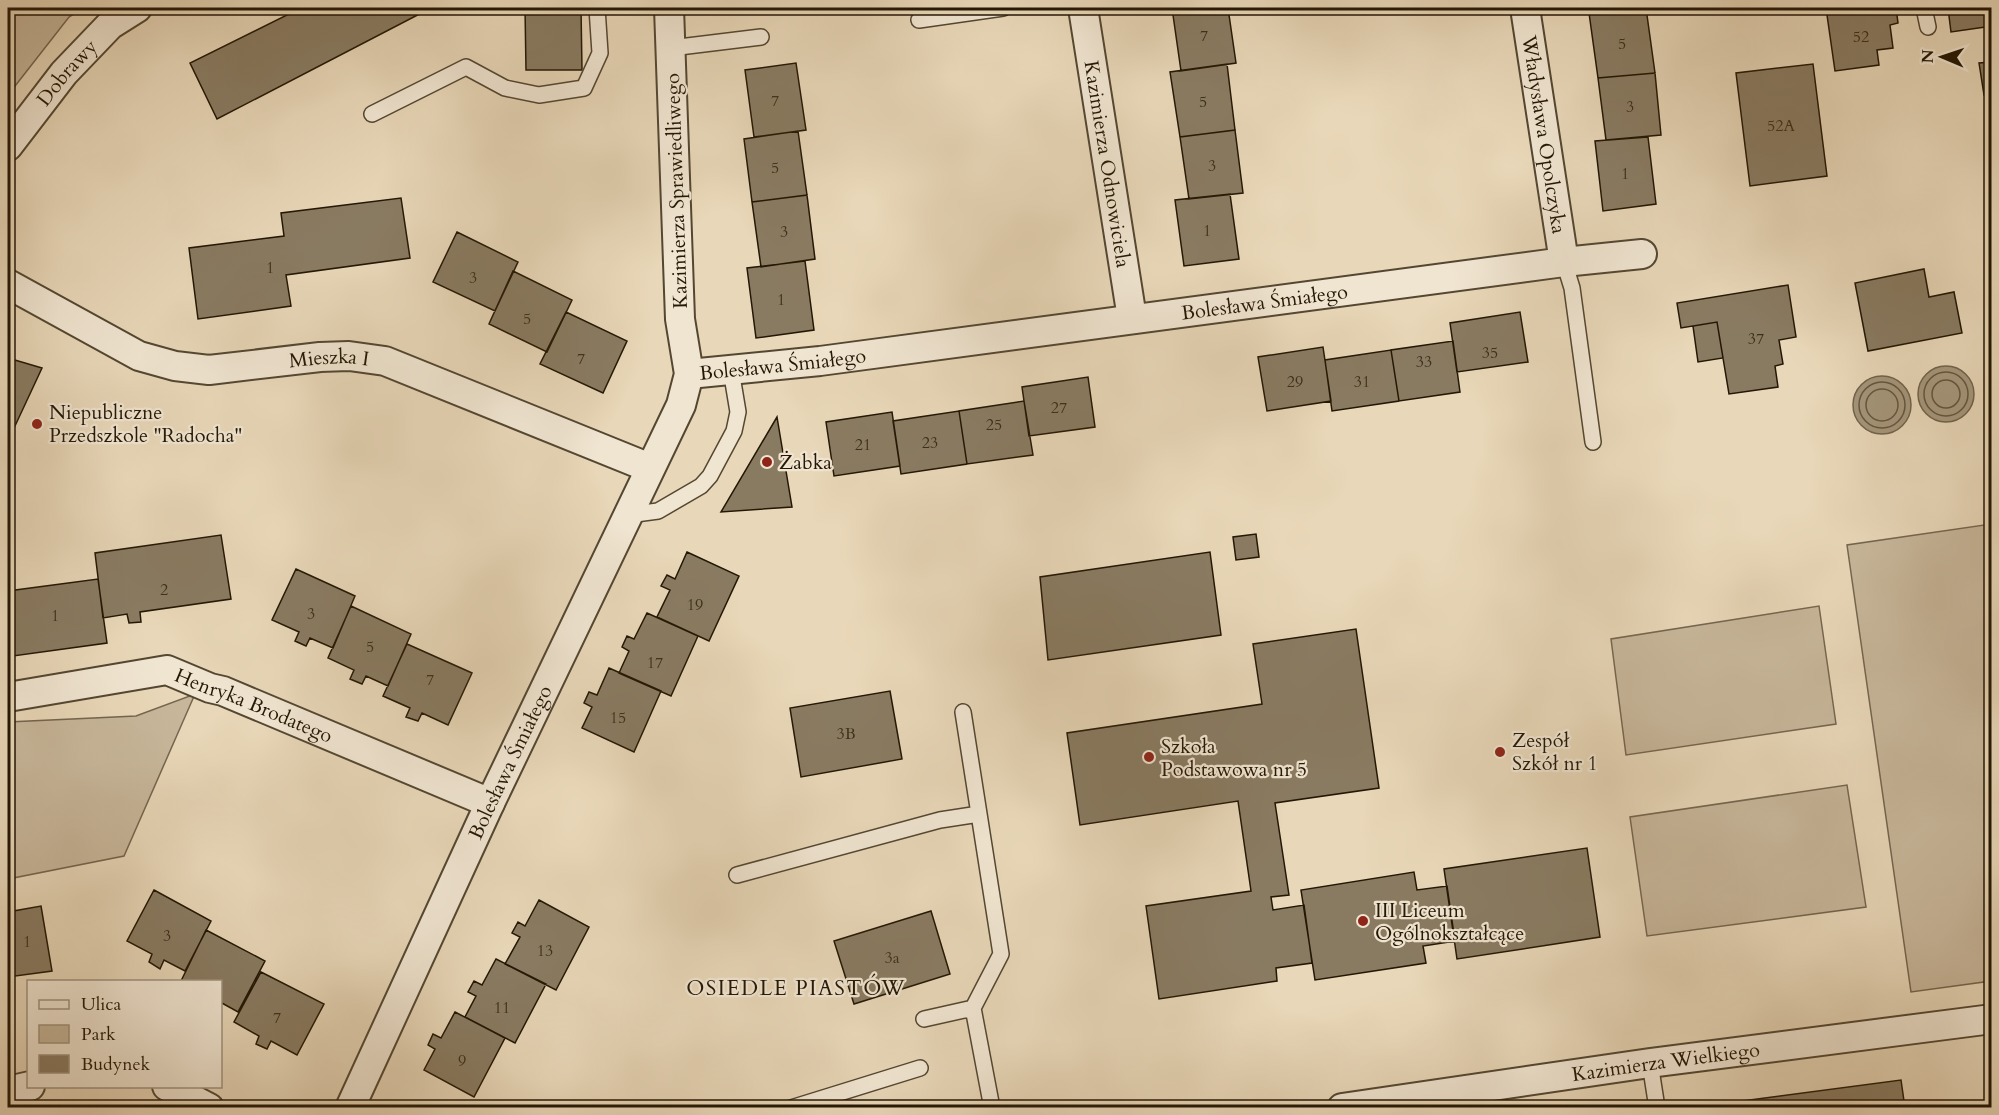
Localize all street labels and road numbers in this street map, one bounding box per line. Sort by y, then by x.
street label: Dobrawy [30,33,104,112]
street label: Władysława Opolczyka [1515,33,1573,236]
street label: Kazimierza Odnowiciela [1077,59,1137,270]
street label: Kazimierza Sprawiedliwego [659,73,694,309]
street label: Bolesława Śmiałego [1180,278,1349,327]
street label: Bolesława Śmiałego [698,342,868,387]
street label: Mieszka I [287,343,371,375]
street label: Henryka Brodatego [170,662,337,750]
street label: Bolesława Śmiałego [462,681,559,844]
street label: Kazimierza Wielkiego [1570,1036,1761,1088]

